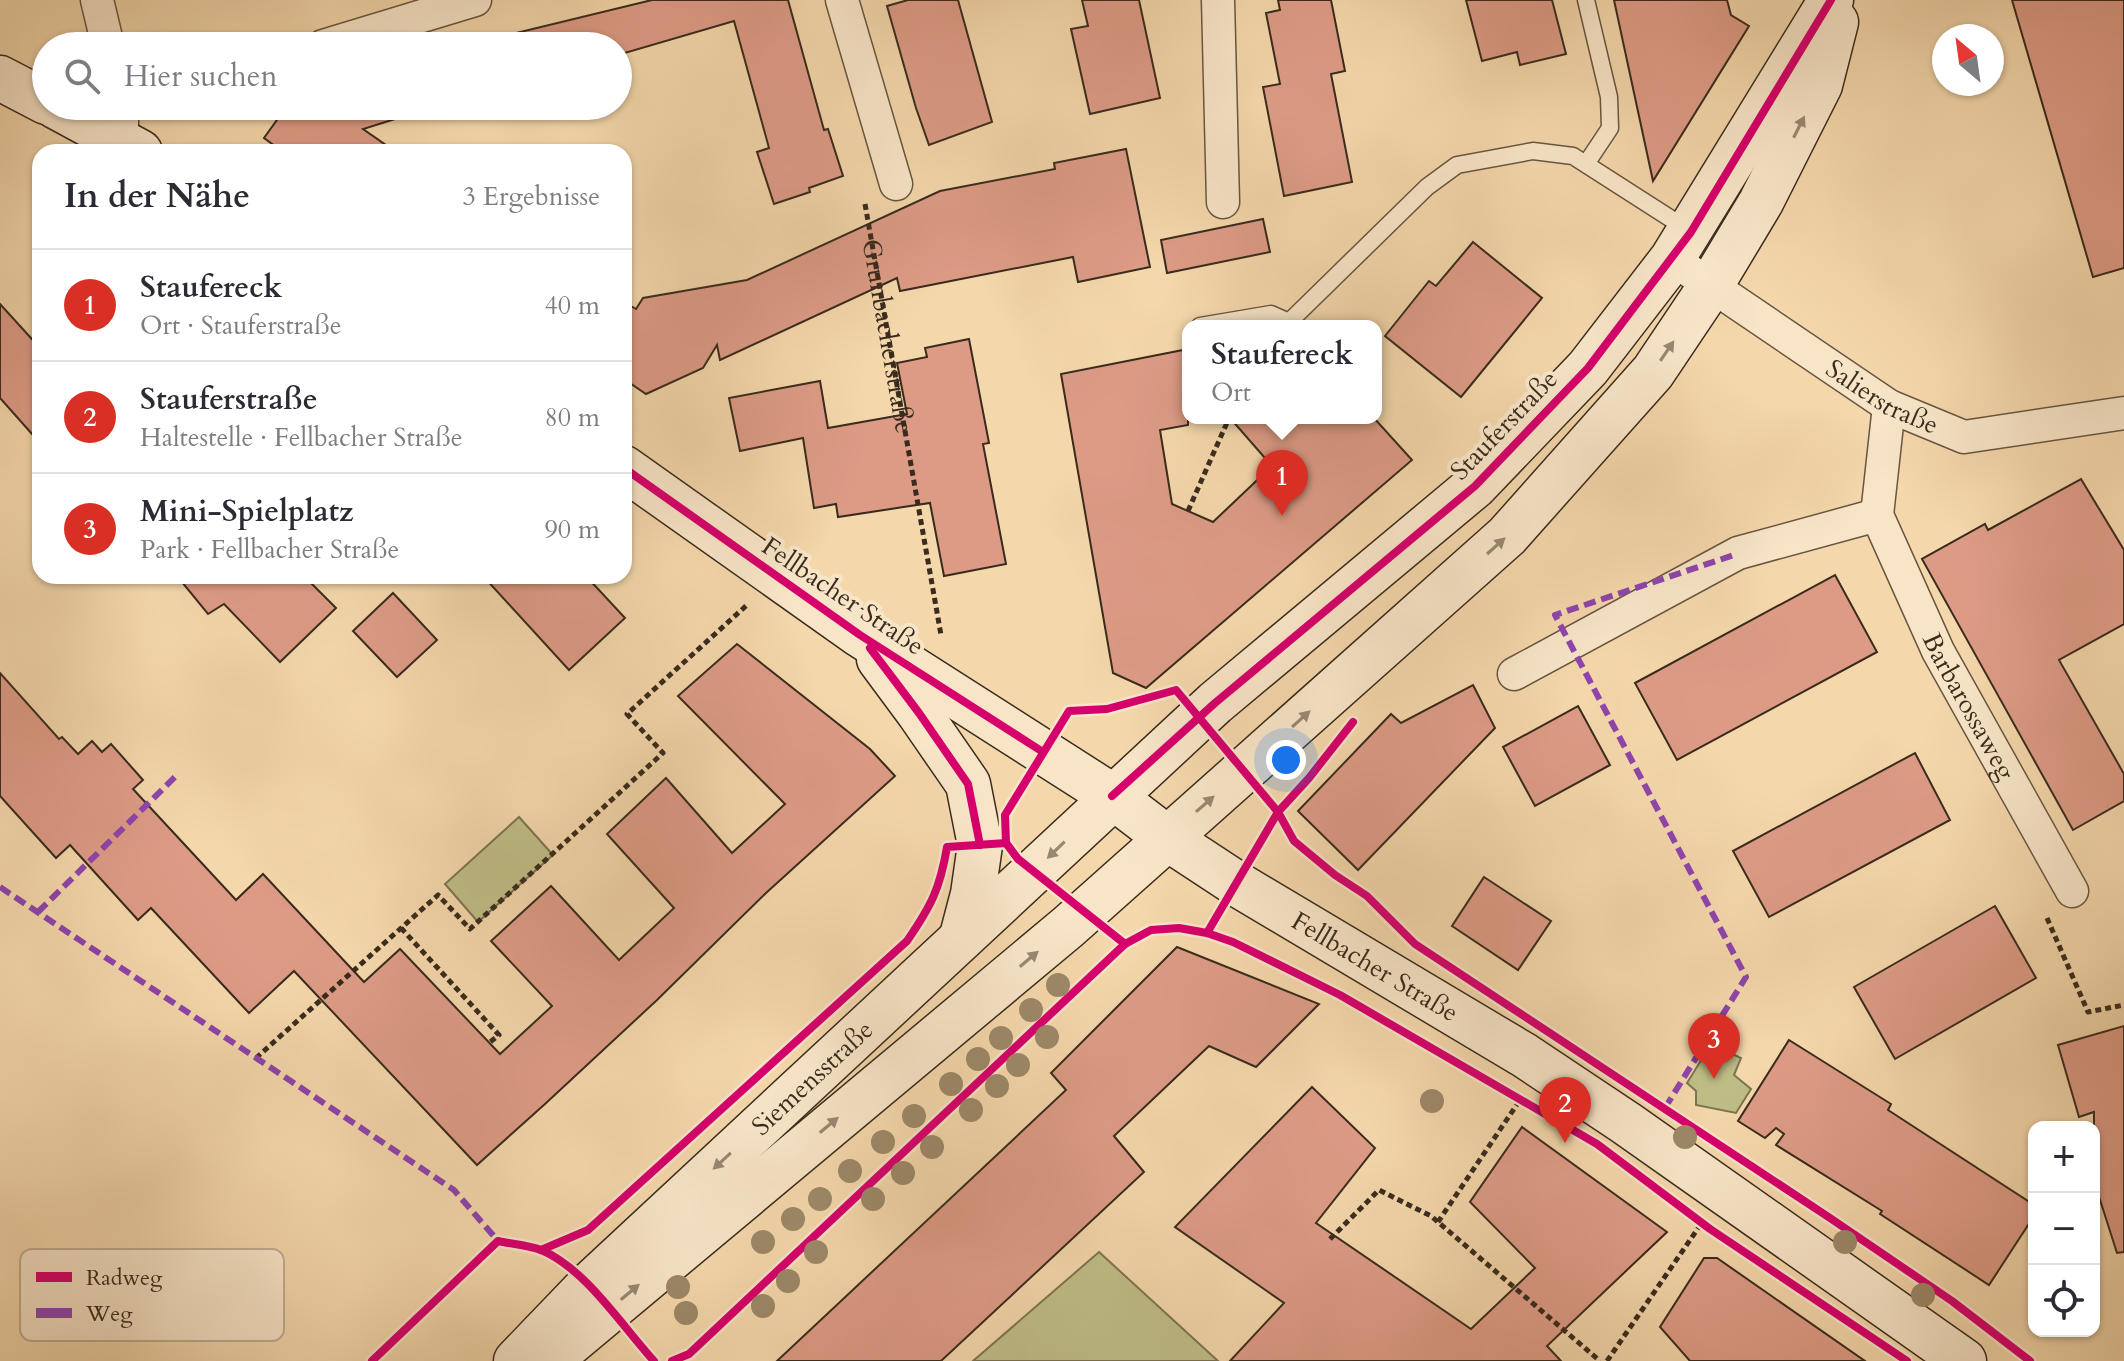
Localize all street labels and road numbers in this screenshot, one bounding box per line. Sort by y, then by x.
street label: Grunbacherstraße [854,236,923,436]
street label: Salierstraße [1819,351,1944,442]
street label: Stauferstraße [1442,362,1566,488]
street label: Fellbacher Straße [755,529,931,663]
street label: Barbarossaweg [1915,627,2024,786]
street label: Fellbacher Straße [1285,903,1465,1030]
street label: Siemensstraße [744,1012,881,1143]

